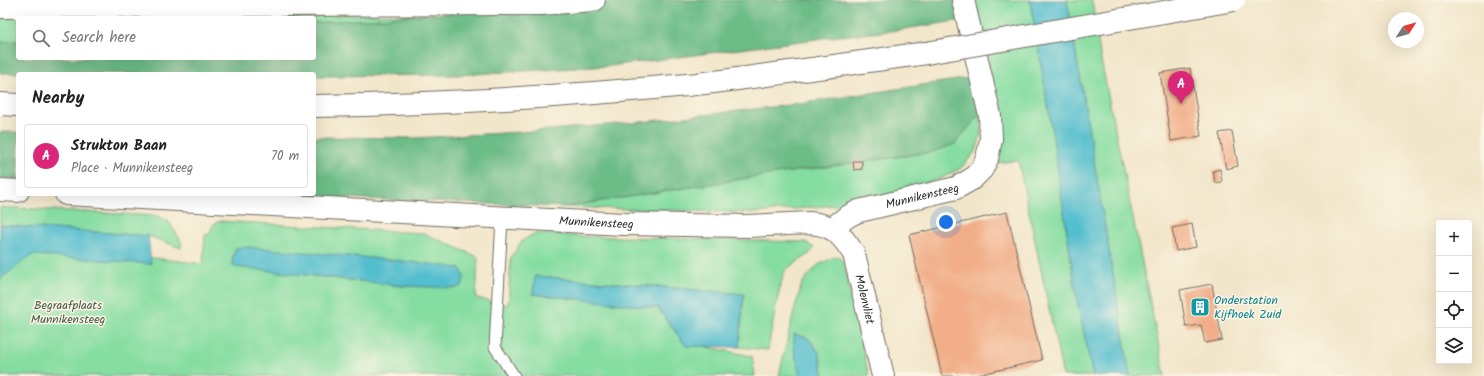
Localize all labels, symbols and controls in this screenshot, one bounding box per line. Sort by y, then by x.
north arrow [1388,12,1424,48]
search box [16,16,316,60]
text: Search here [62,26,136,50]
icon: search [30,27,52,49]
pin: A [1168,71,1194,104]
text: Nearby [32,85,84,112]
text: Strukton Baan [71,134,167,158]
text: A [42,146,50,167]
text: 70 m [271,146,299,167]
text: Place · Munnikensteeg [71,158,193,179]
street label: Munnikensteeg [884,179,961,214]
street label: Munnikensteeg [558,212,634,234]
your location [936,212,956,232]
map controls [1436,220,1472,364]
button: + [1436,220,1472,256]
button: − [1436,256,1472,292]
street label: Molenvliet [849,273,879,327]
place label: Onderstation Kijfhoek Zuid [1214,291,1282,324]
button: locate [1436,292,1472,328]
park label: Begraafplaats Munnikensteeg [31,296,106,329]
building icon: Onderstation Kijfhoek Zuid [1189,296,1211,318]
button: layers [1436,328,1472,364]

